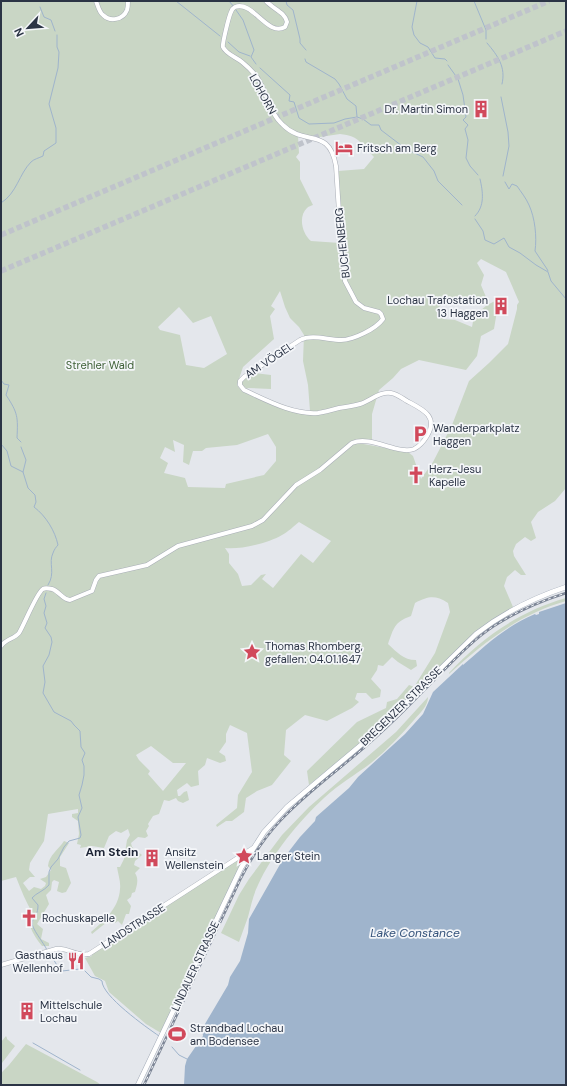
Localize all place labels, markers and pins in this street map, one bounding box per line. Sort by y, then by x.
building icon: Dr. Martin Simon [471,99,491,119]
place label: Dr. Martin Simon [385,102,468,116]
hotel icon: Fritsch am Berg [334,138,354,158]
place label: Fritsch am Berg [357,141,437,155]
place label: Lochau Trafostation 13 Haggen [387,293,488,320]
building icon: Lochau Trafostation 13 Haggen [491,296,511,316]
place label: Wanderparkplatz Haggen [433,421,520,448]
parking icon: Wanderparkplatz Haggen [410,424,430,444]
place label: Herz-Jesu Kapelle [429,462,481,489]
church icon: Herz-Jesu Kapelle [406,465,426,485]
place label: Thomas Rhomberg, gefallen: 04.01.1647 [265,639,363,666]
place icon: Thomas Rhomberg, gefallen: 04.01.1647 [242,642,262,662]
place label: Ansitz Wellenstein [165,845,223,872]
place icon: Langer Stein [234,846,254,866]
building icon: Ansitz Wellenstein [142,848,162,868]
place label: Langer Stein [257,849,320,863]
church icon: Rochuskapelle [19,908,39,928]
place label: Rochuskapelle [42,911,115,925]
place label: Gasthaus Wellenhof [13,948,63,975]
restaurant icon: Gasthaus Wellenhof [66,951,86,971]
place label: Mittelschule Lochau [40,998,102,1025]
building icon: Mittelschule Lochau [17,1001,37,1021]
place label: Strandbad Lochau am Bodensee [190,1021,284,1048]
sports icon: Strandbad Lochau am Bodensee [167,1024,187,1044]

